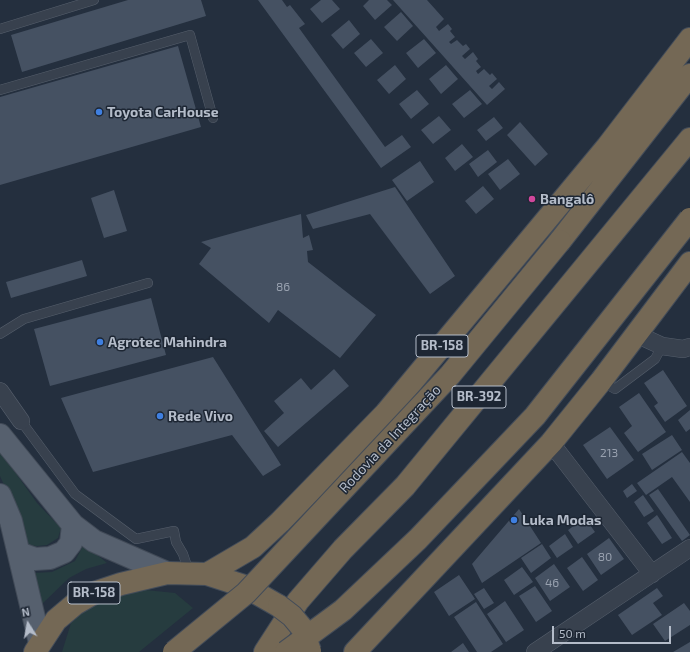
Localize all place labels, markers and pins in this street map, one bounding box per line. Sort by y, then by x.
place label: Toyota CarHouse [107,104,219,120]
marker: Toyota CarHouse [94,107,104,117]
place label: Bangalô [540,191,594,207]
marker: Bangalô [527,194,537,204]
place label: Agrotec Mahindra [108,334,227,350]
marker: Agrotec Mahindra [95,337,105,347]
place label: Rede Vivo [168,408,233,424]
marker: Rede Vivo [155,411,165,421]
place label: Luka Modas [522,512,601,528]
marker: Luka Modas [509,515,519,525]

